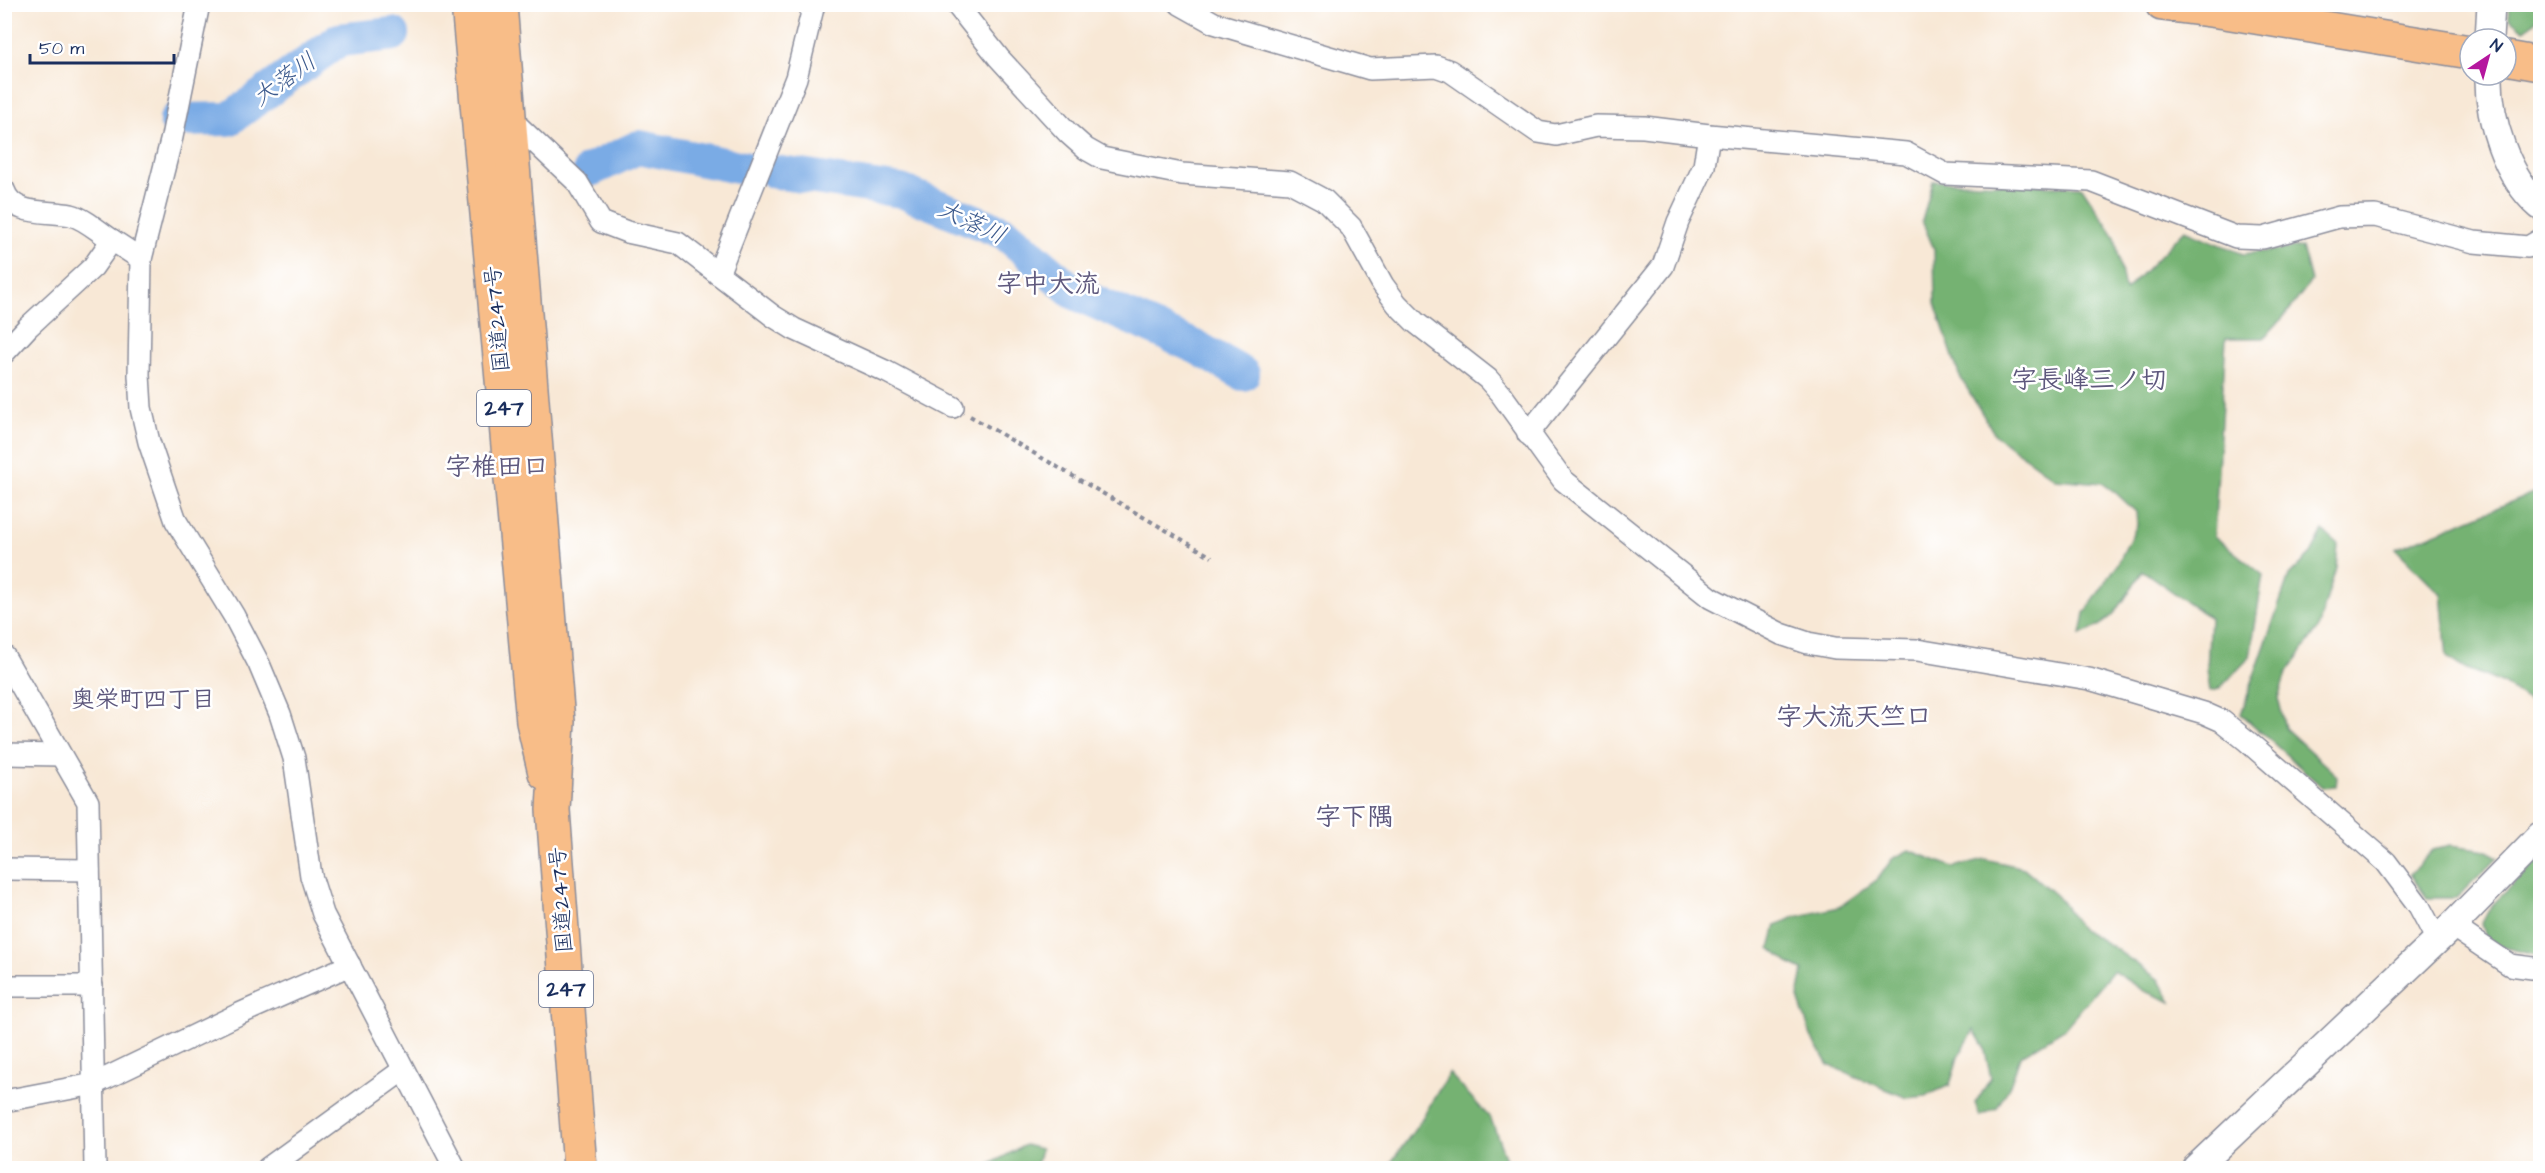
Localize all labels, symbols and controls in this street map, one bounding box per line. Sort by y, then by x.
scale bar [30,27,174,65]
north arrow [2458,27,2518,87]
text: N [2486,34,2507,58]
text: 50 m [39,36,84,61]
water label: 大落川 [245,45,324,115]
water label: 大落川 [932,192,1011,254]
street label: 国道247号 [477,264,518,374]
district label: 字中大流 [996,266,1100,302]
district label: 字長峰三ノ切 [2011,362,2167,398]
road number: 247 [477,390,531,426]
district label: 字椎田口 [445,449,549,485]
district label: 奥栄町四丁目 [71,683,215,717]
district label: 字大流天竺口 [1776,699,1932,735]
district label: 字下隅 [1315,799,1393,835]
street label: 国道247号 [542,845,581,954]
road number: 247 [539,971,593,1007]

